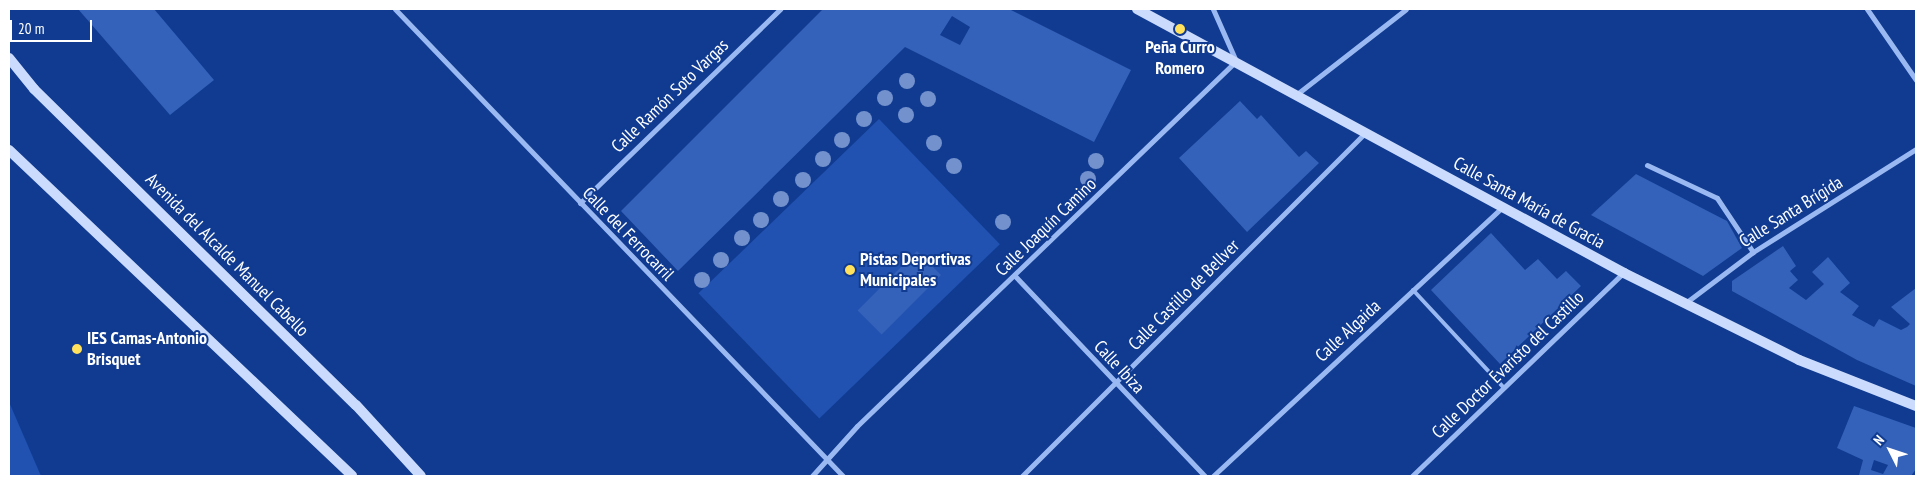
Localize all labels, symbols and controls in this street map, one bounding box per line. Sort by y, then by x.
scale bar [12,10,95,42]
text: 20 m [18,19,44,38]
marker: Peña Curro Romero [1174,23,1186,35]
street label: Calle Ramón Soto Vargas [607,35,733,157]
place label: Peña Curro Romero [1145,37,1215,80]
street label: Calle Santa María de Gracia [1450,152,1608,254]
street label: Avenida del Alcalde Manuel Cabello [141,169,313,341]
street label: Calle Santa Brígida [1735,172,1847,252]
street label: Calle Joaquín Camino [991,173,1101,281]
street label: Calle del Ferrocarril [578,183,678,285]
street label: Calle Castillo de Bellver [1124,235,1244,355]
place label: Pistas Deportivas Municipales [860,249,971,292]
marker: Pistas Deportivas Municipales [844,264,856,276]
street label: Calle Doctor Evaristo del Castillo [1428,287,1588,443]
street label: Calle Algaida [1311,295,1385,367]
place label: IES Camas-Antonio Brisquet [87,328,207,370]
street label: Calle Ibiza [1089,336,1149,398]
marker: IES Camas-Antonio Brisquet [71,343,83,355]
north arrow [1865,425,1915,475]
text: N [1869,431,1888,449]

